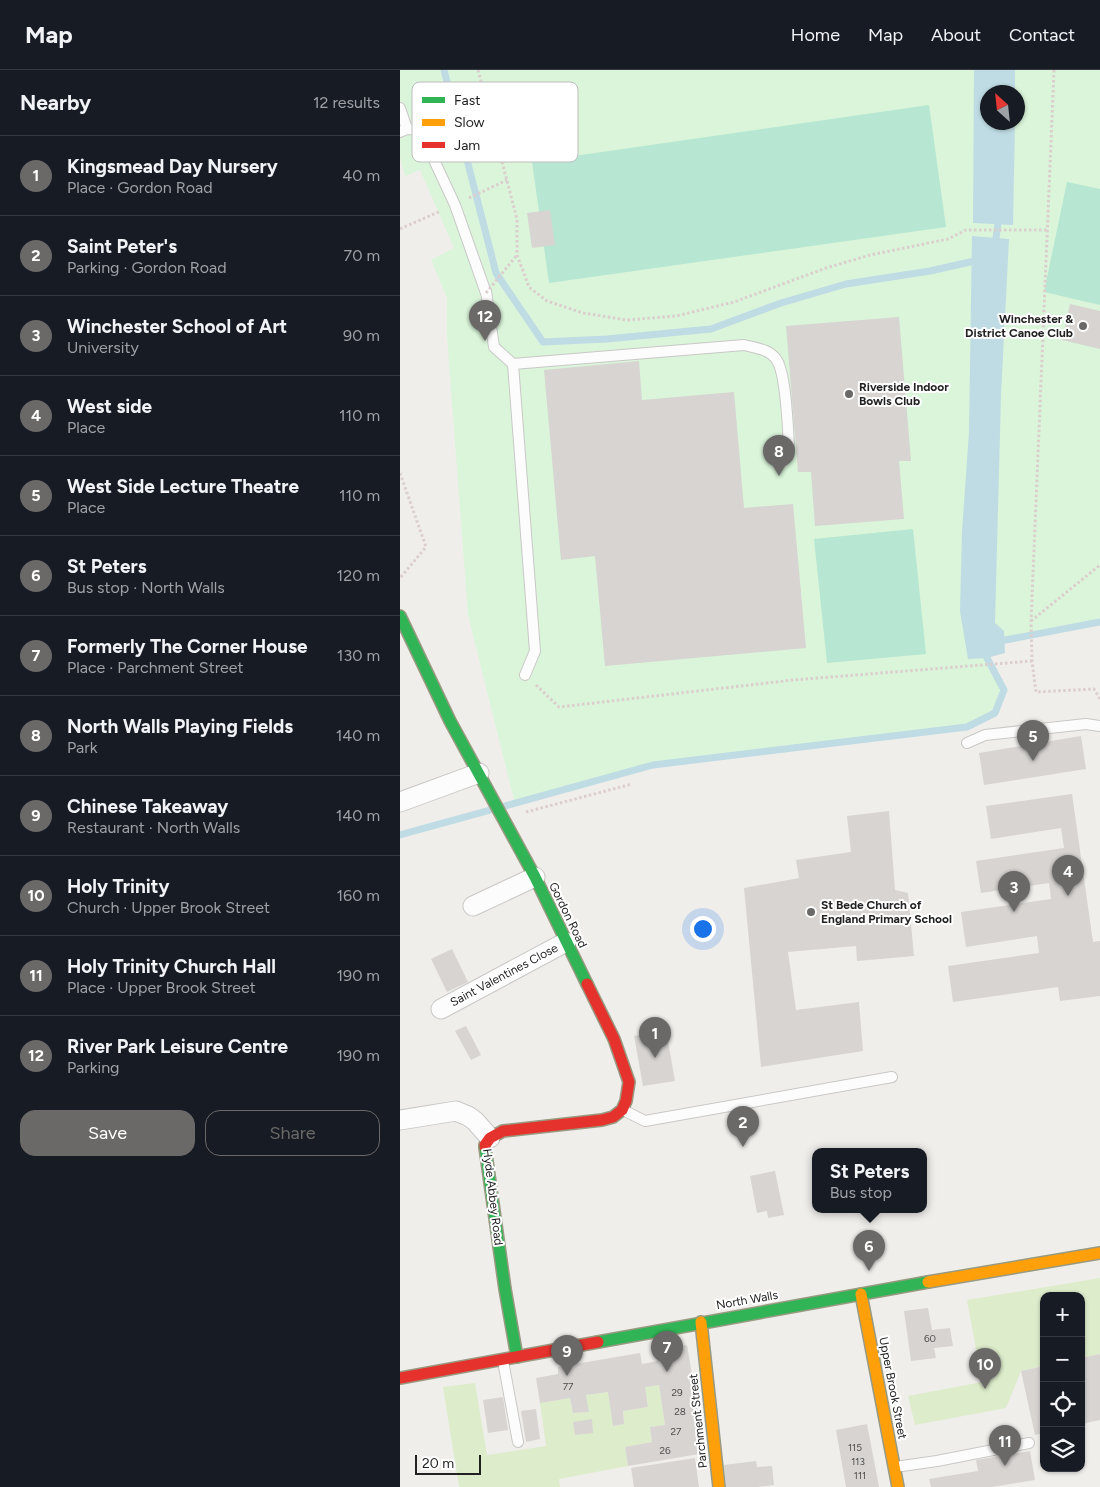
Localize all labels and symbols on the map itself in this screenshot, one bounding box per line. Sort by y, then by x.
legend [412,82,578,162]
north arrow [980,85,1025,130]
text: Fast [454,92,480,109]
text: Slow [454,114,485,131]
text: Jam [454,137,480,154]
pin: 12 [469,300,501,341]
place label: Winchester & District Canoe Club [965,312,1073,340]
marker: Winchester & District Canoe Club [1077,320,1089,332]
place label: Riverside Indoor Bowls Club [859,380,949,408]
marker: Riverside Indoor Bowls Club [843,388,855,400]
pin: 8 [763,435,795,476]
pin: 5 [1017,720,1049,761]
pin: 4 [1052,855,1084,896]
pin: 3 [998,871,1030,912]
street label: Gordon Road [546,880,590,950]
place label: St Bede Church of England Primary School [821,898,952,926]
marker: St Bede Church of England Primary School [805,906,817,918]
your location [690,916,716,942]
street label: Saint Valentines Close [448,940,561,1009]
pin: 1 [639,1017,671,1058]
pin: 2 [727,1106,759,1147]
street label: Hyde Abbey Road [480,1148,506,1246]
pin: 6 [853,1230,885,1271]
street label: North Walls [715,1288,779,1312]
pin: 7 [651,1331,683,1372]
house number: 60 [924,1332,936,1345]
pin: 9 [551,1335,583,1376]
street label: Upper Brook Street [876,1336,910,1441]
pin: 10 [969,1348,1001,1389]
street label: Parchment Street [686,1373,710,1469]
house number: 77 [563,1380,574,1393]
house number: 29 [671,1386,683,1399]
house number: 28 [674,1405,686,1418]
house number: 27 [671,1425,682,1438]
pin: 11 [989,1425,1021,1466]
house number: 115 [848,1441,862,1454]
house number: 26 [659,1444,671,1457]
scale bar [415,1452,481,1475]
house number: 113 [851,1455,865,1468]
house number: 111 [854,1469,866,1482]

